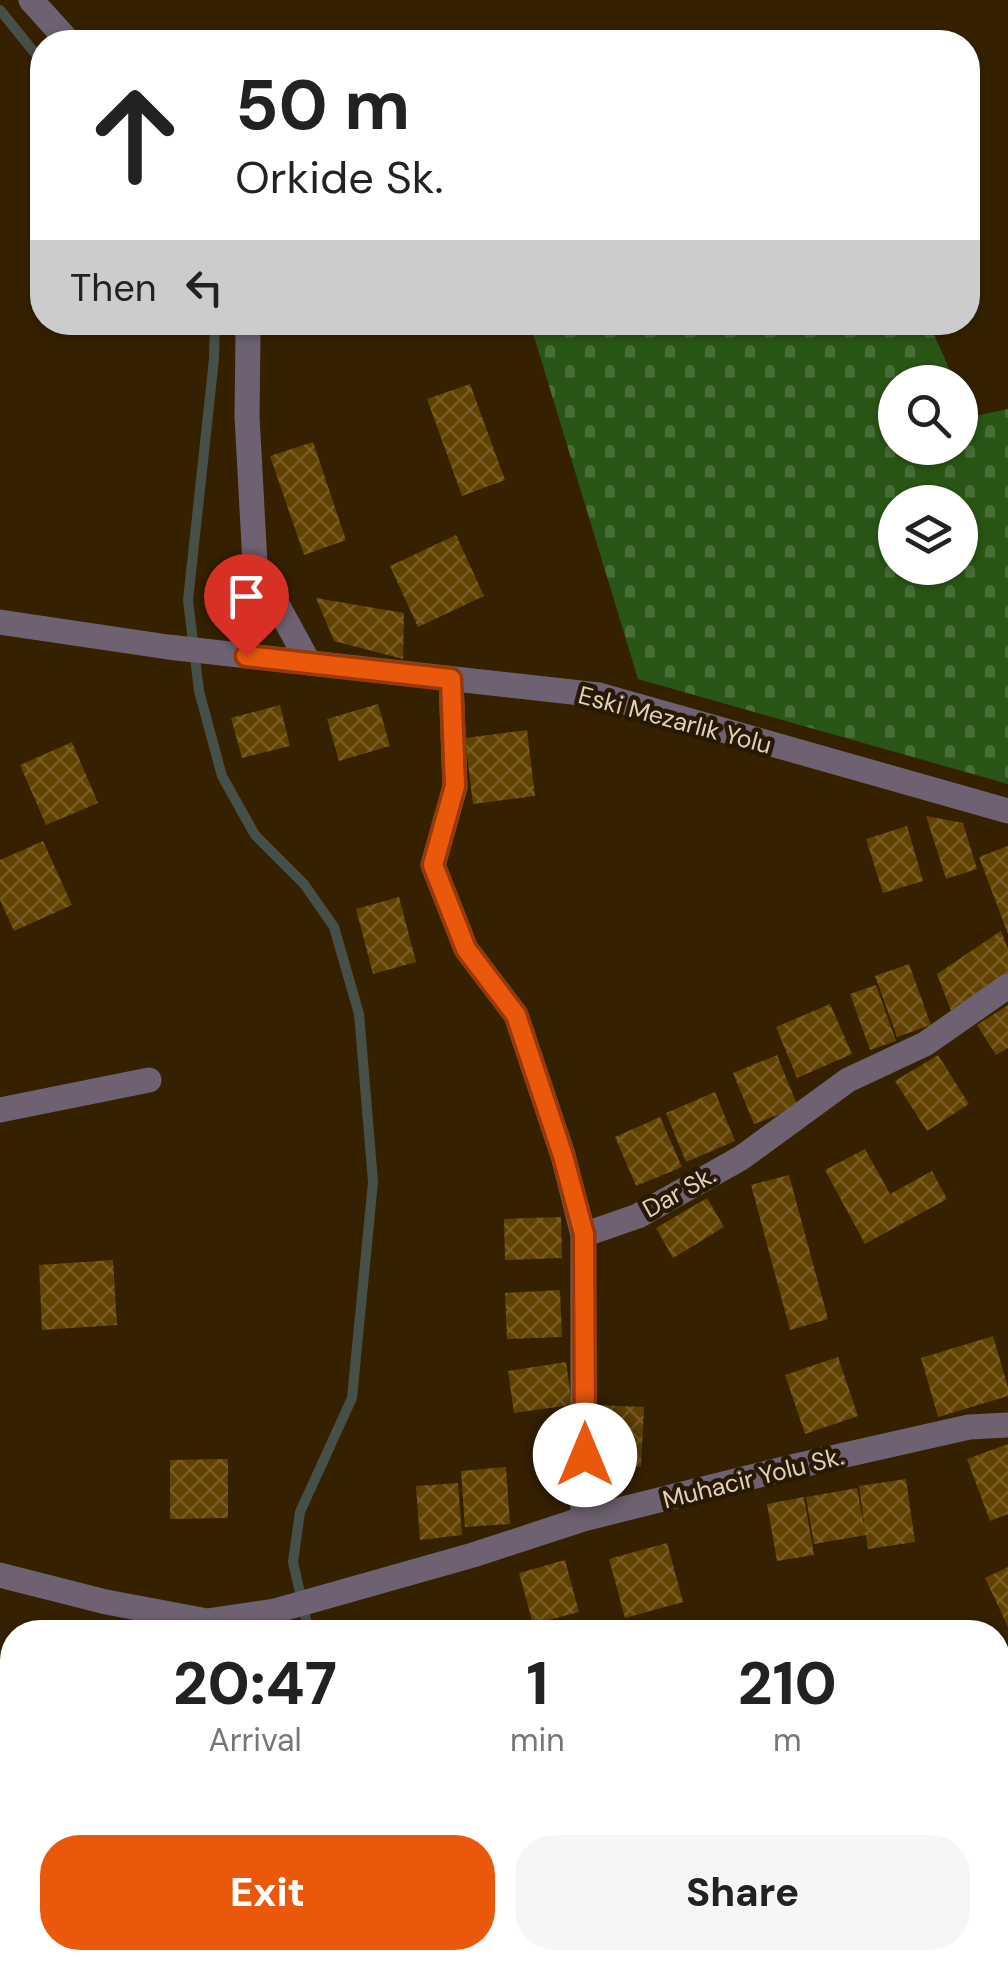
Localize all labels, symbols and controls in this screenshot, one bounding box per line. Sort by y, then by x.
text: 50 m [235,60,410,151]
icon: ahead [70,70,200,200]
text: Orkide Sk. [235,148,443,207]
icon: left [177,260,232,315]
text: Then [70,263,157,313]
map controls [878,365,978,585]
button: search [878,365,978,465]
button: layers [878,485,978,585]
pin [204,554,289,657]
icon: arrive [219,569,274,624]
street label: Eski Mezarlık Yolu [575,678,775,762]
street label: Dar Sk. [637,1158,721,1226]
position arrow [533,1403,637,1507]
street label: Muhacir Yolu Sk. [659,1440,847,1516]
text: 20:47 [173,1644,337,1723]
text: 1 [526,1644,548,1723]
text: 210 [738,1644,837,1723]
text: Arrival [208,1719,302,1761]
text: min [510,1719,565,1761]
text: m [773,1719,802,1761]
button: Exit [40,1835,495,1950]
button: Share [515,1835,970,1950]

